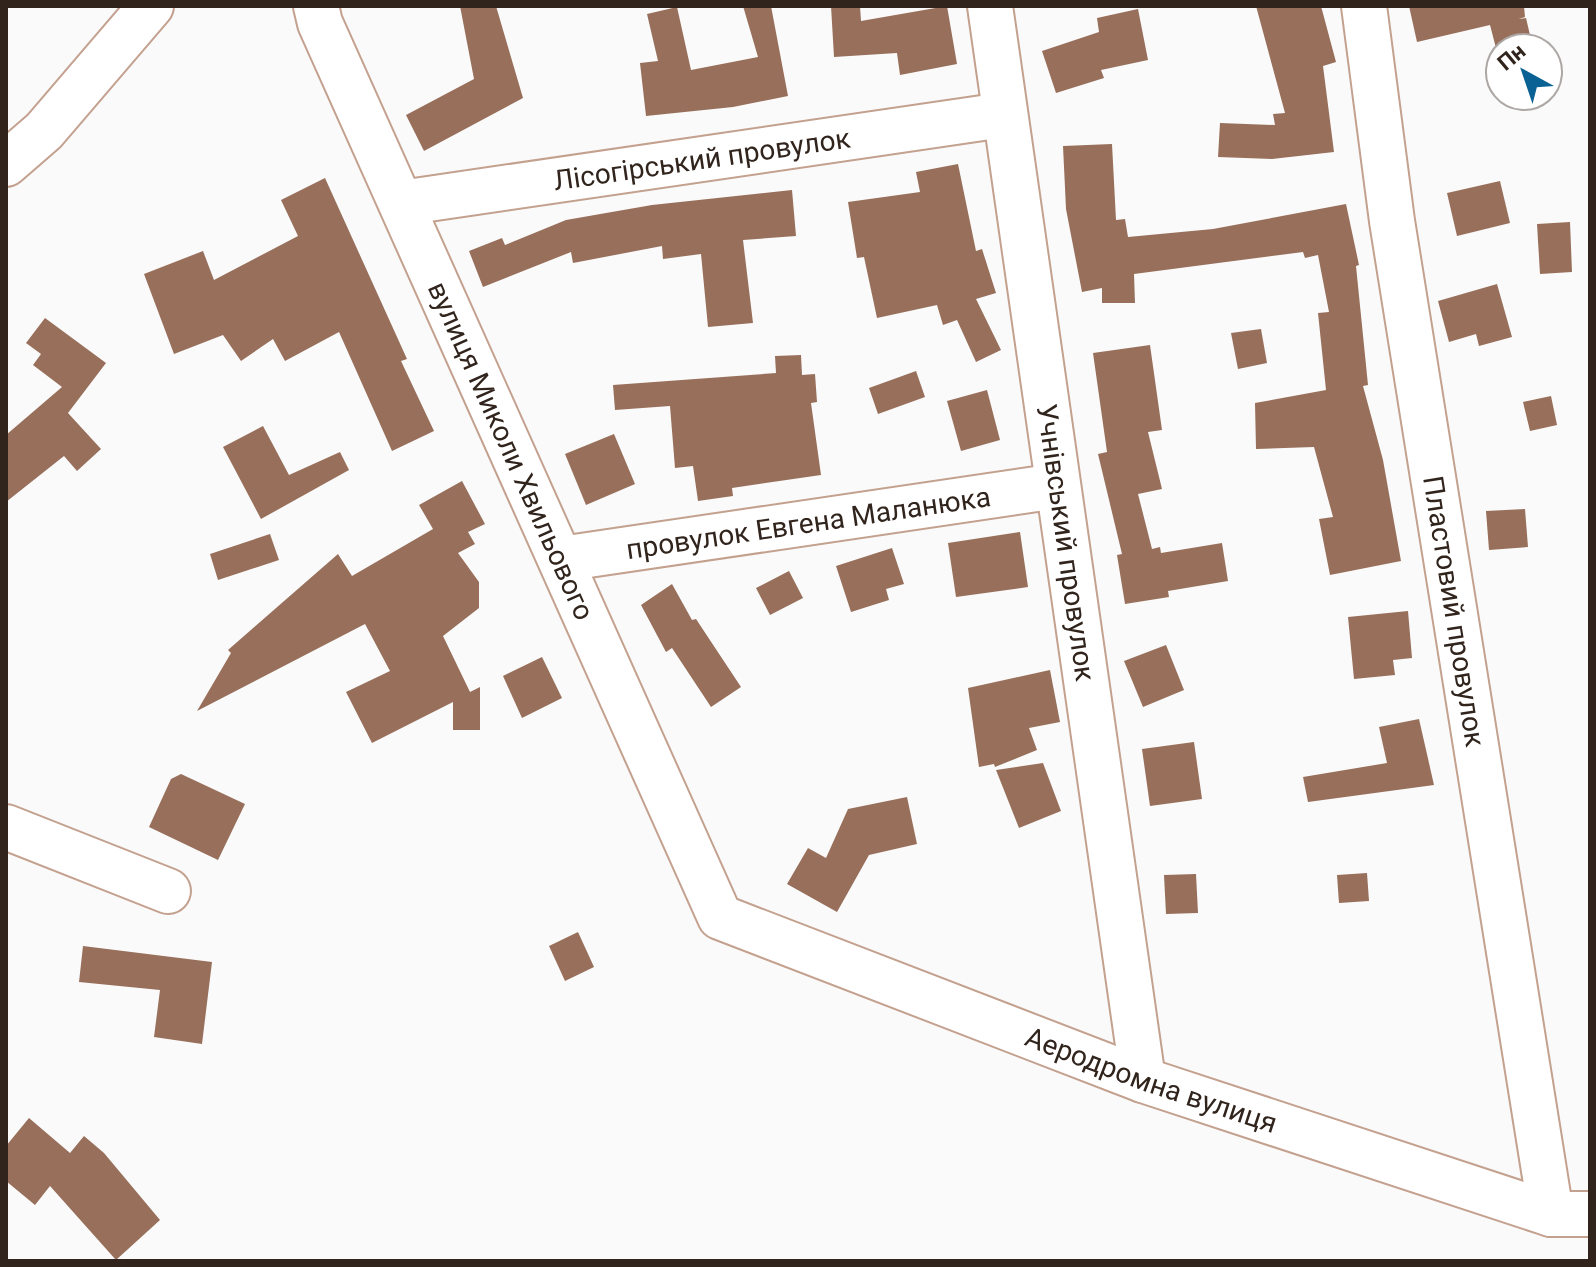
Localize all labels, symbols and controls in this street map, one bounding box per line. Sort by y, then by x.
north arrow [1484,32,1564,112]
text: Пн [1493,38,1530,76]
street label: Лісогірський провулок [551,122,852,198]
street label: вулиця Миколи Хвильового [421,277,601,625]
street label: Учнівський провулок [1030,402,1102,683]
street label: Пластовий провулок [1416,473,1492,749]
street label: провулок Евгена Маланюка [624,480,993,566]
street label: Аеродромна вулиця [1021,1020,1281,1140]

